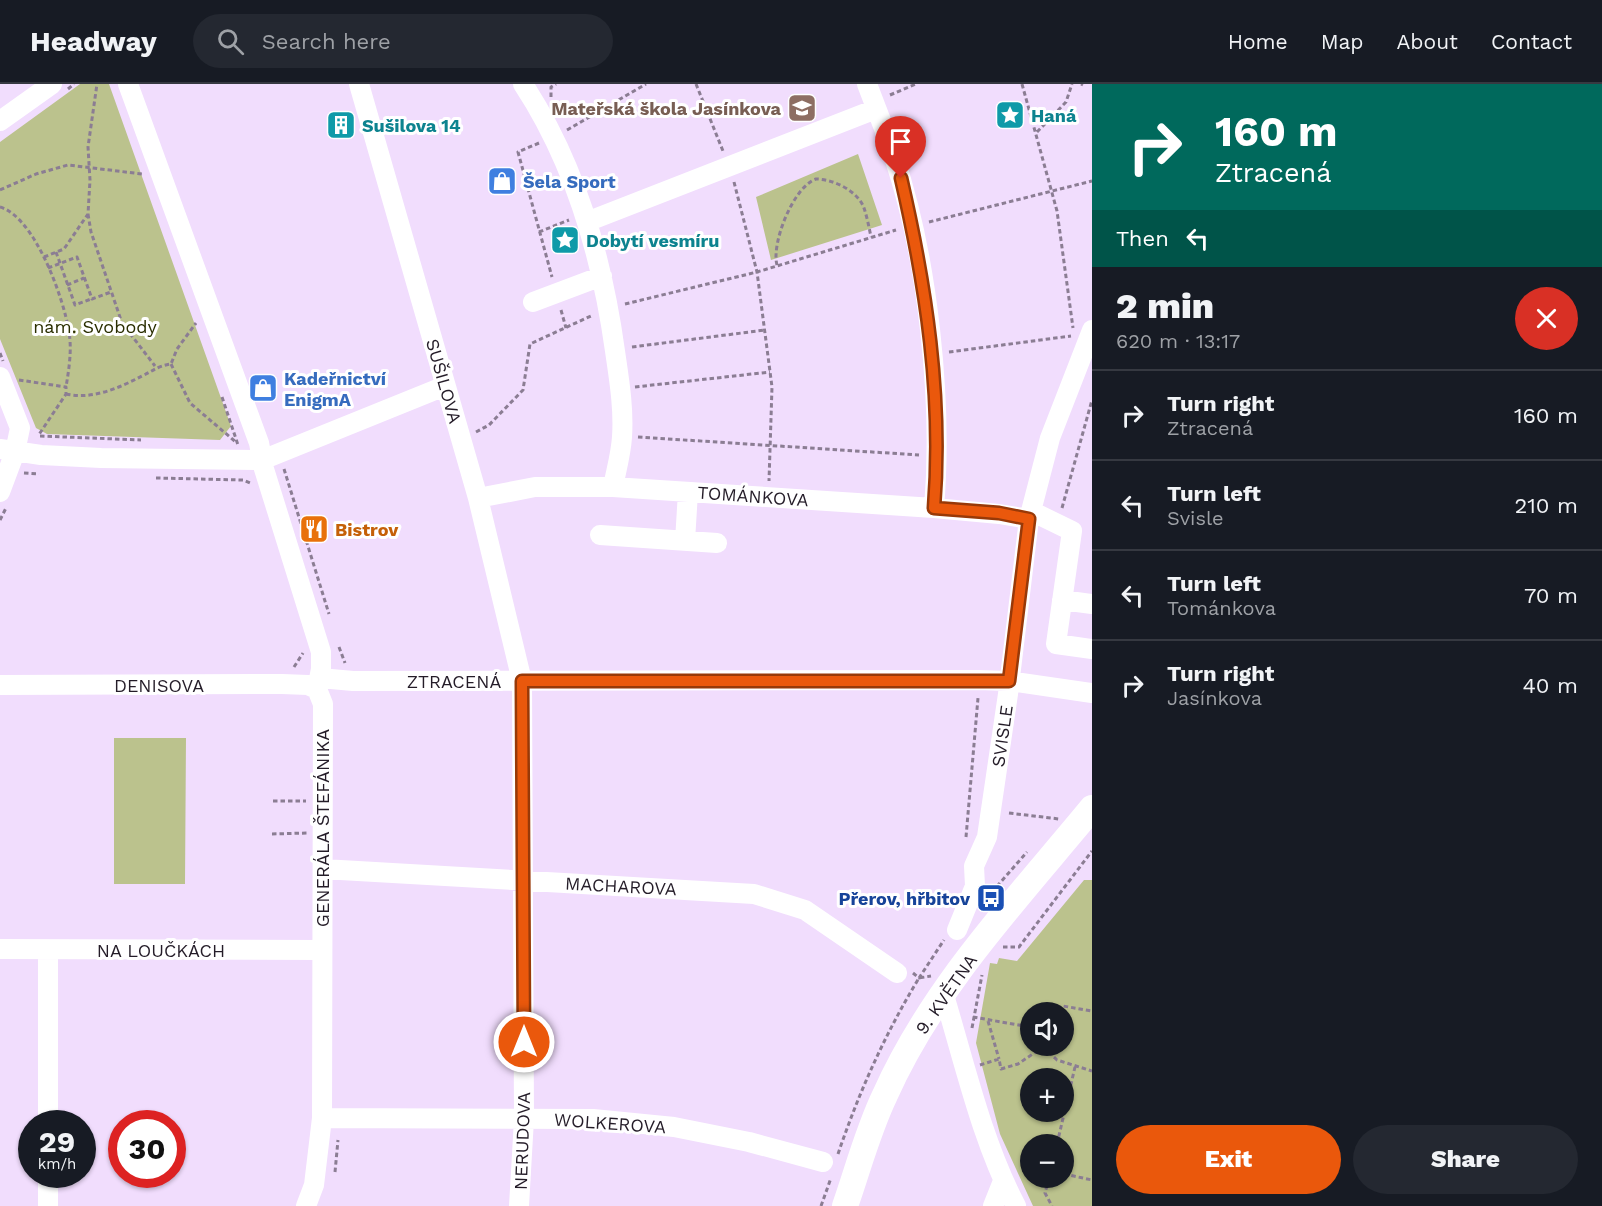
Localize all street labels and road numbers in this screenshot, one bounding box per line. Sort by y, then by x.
street label: SUŠILOVA [422,336,466,426]
street label: TOMÁNKOVA [697,482,809,510]
street label: ZTRACENÁ [407,671,501,692]
street label: DENISOVA [114,675,204,696]
street label: SVISLE [987,704,1017,768]
street label: GENERÁLA ŠTEFÁNIKA [312,729,333,927]
street label: MACHAROVA [565,873,677,899]
street label: NA LOUČKÁCH [97,940,225,961]
street label: 9. KVĚTNA [911,950,981,1038]
street label: NERUDOVA [510,1092,534,1190]
street label: WOLKEROVA [553,1109,667,1137]

